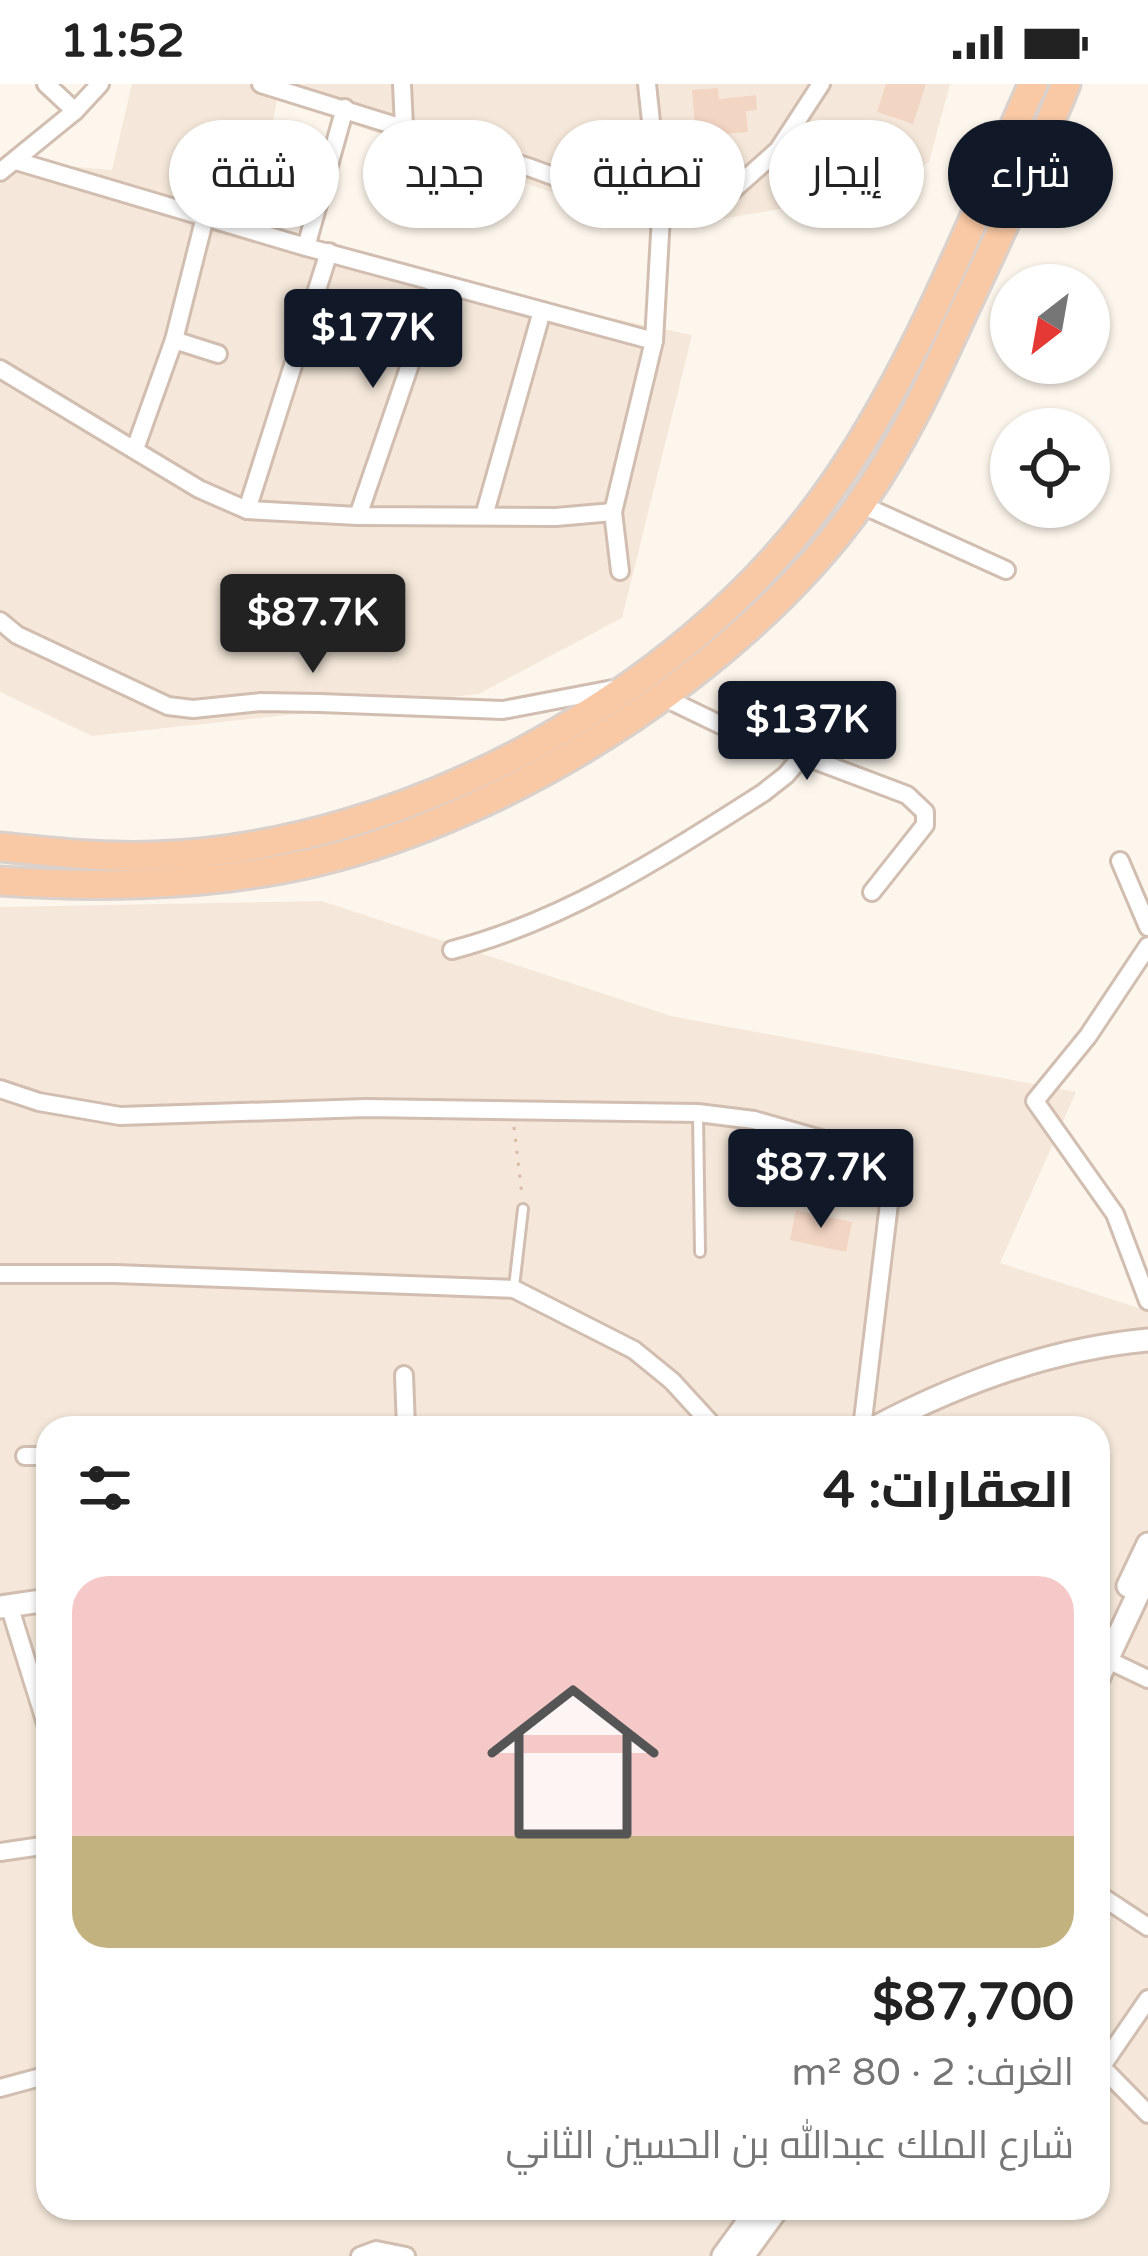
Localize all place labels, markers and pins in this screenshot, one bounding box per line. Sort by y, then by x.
pin: $177K [289,289,457,391]
pin: $87.7K [215,574,411,676]
pin: $137K [723,681,891,783]
pin: $87.7K [723,1129,919,1231]

